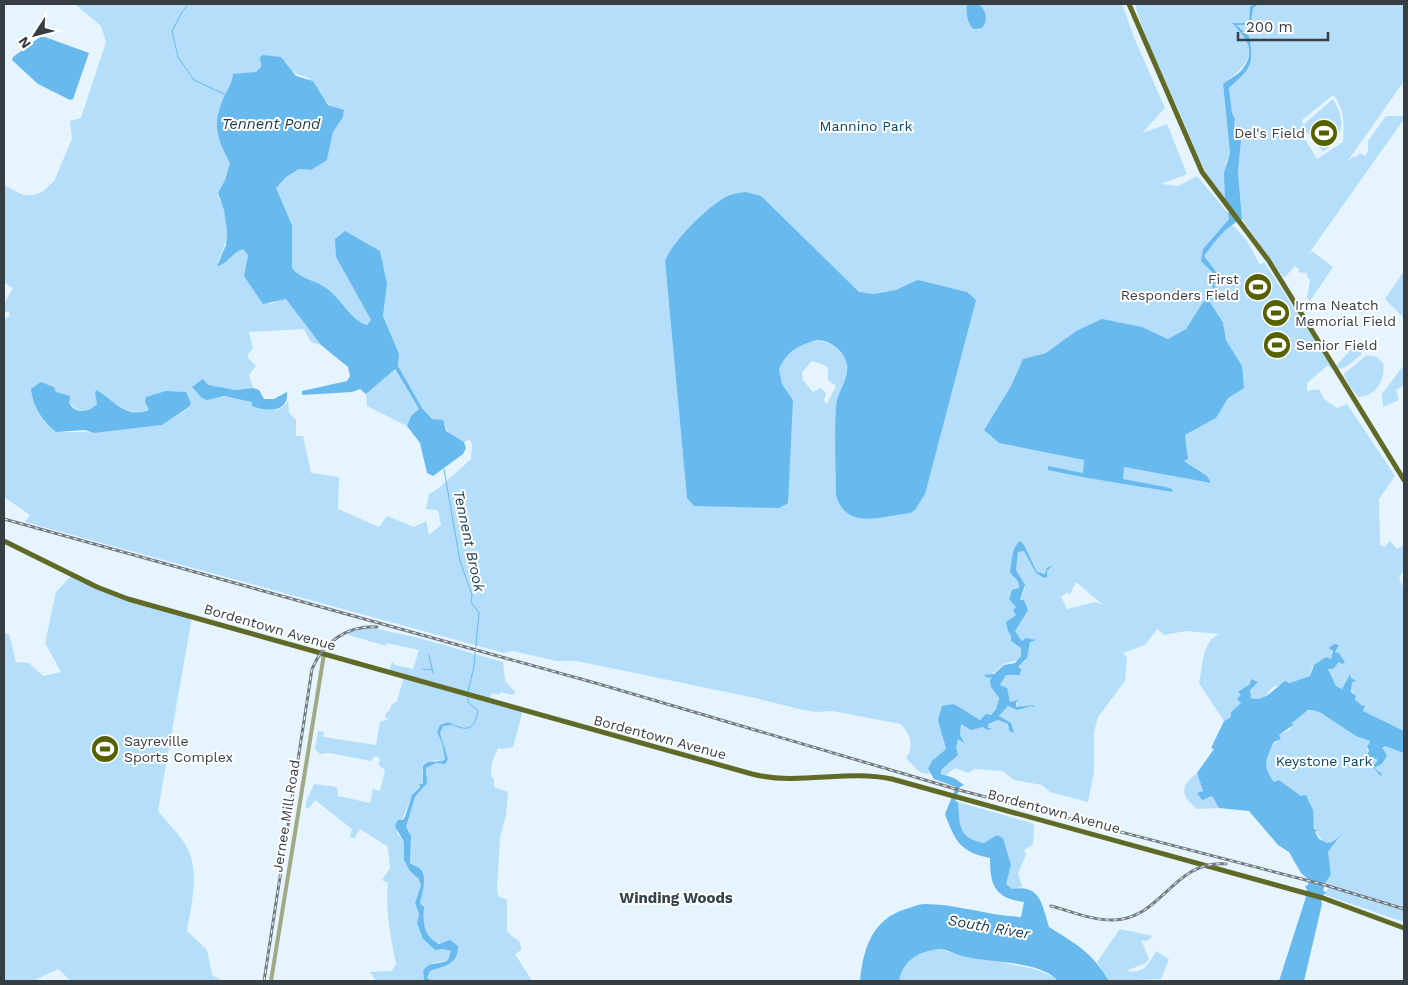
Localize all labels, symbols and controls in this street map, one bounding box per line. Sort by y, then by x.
north arrow [10,10,60,60]
scale bar [1238,10,1328,42]
text: 200 m [1246,18,1293,36]
text: N [15,34,34,52]
water label: Tennent Pond [222,115,321,133]
park label: Mannino Park [820,118,912,134]
sports icon: Del's Field [1309,118,1339,148]
place label: Del's Field [1234,125,1305,141]
place label: First Responders Field [1121,271,1239,303]
sports icon: First Responders Field [1243,272,1273,302]
place label: Irma Neatch Memorial Field [1295,297,1396,329]
sports icon: Irma Neatch Memorial Field [1261,298,1291,328]
sports icon: Senior Field [1262,330,1292,360]
place label: Senior Field [1296,337,1377,353]
water label: Tennent Brook [449,488,489,594]
street label: Bordentown Avenue [202,600,338,654]
street label: Bordentown Avenue [592,712,728,762]
place label: Sayreville Sports Complex [124,733,233,765]
sports icon: Sayreville Sports Complex [90,734,120,764]
park label: Keystone Park [1276,753,1372,769]
street label: Jernee Mill Road [269,758,303,874]
street label: Bordentown Avenue [986,786,1122,836]
district label: Winding Woods [619,889,733,907]
water label: South River [947,911,1033,943]

